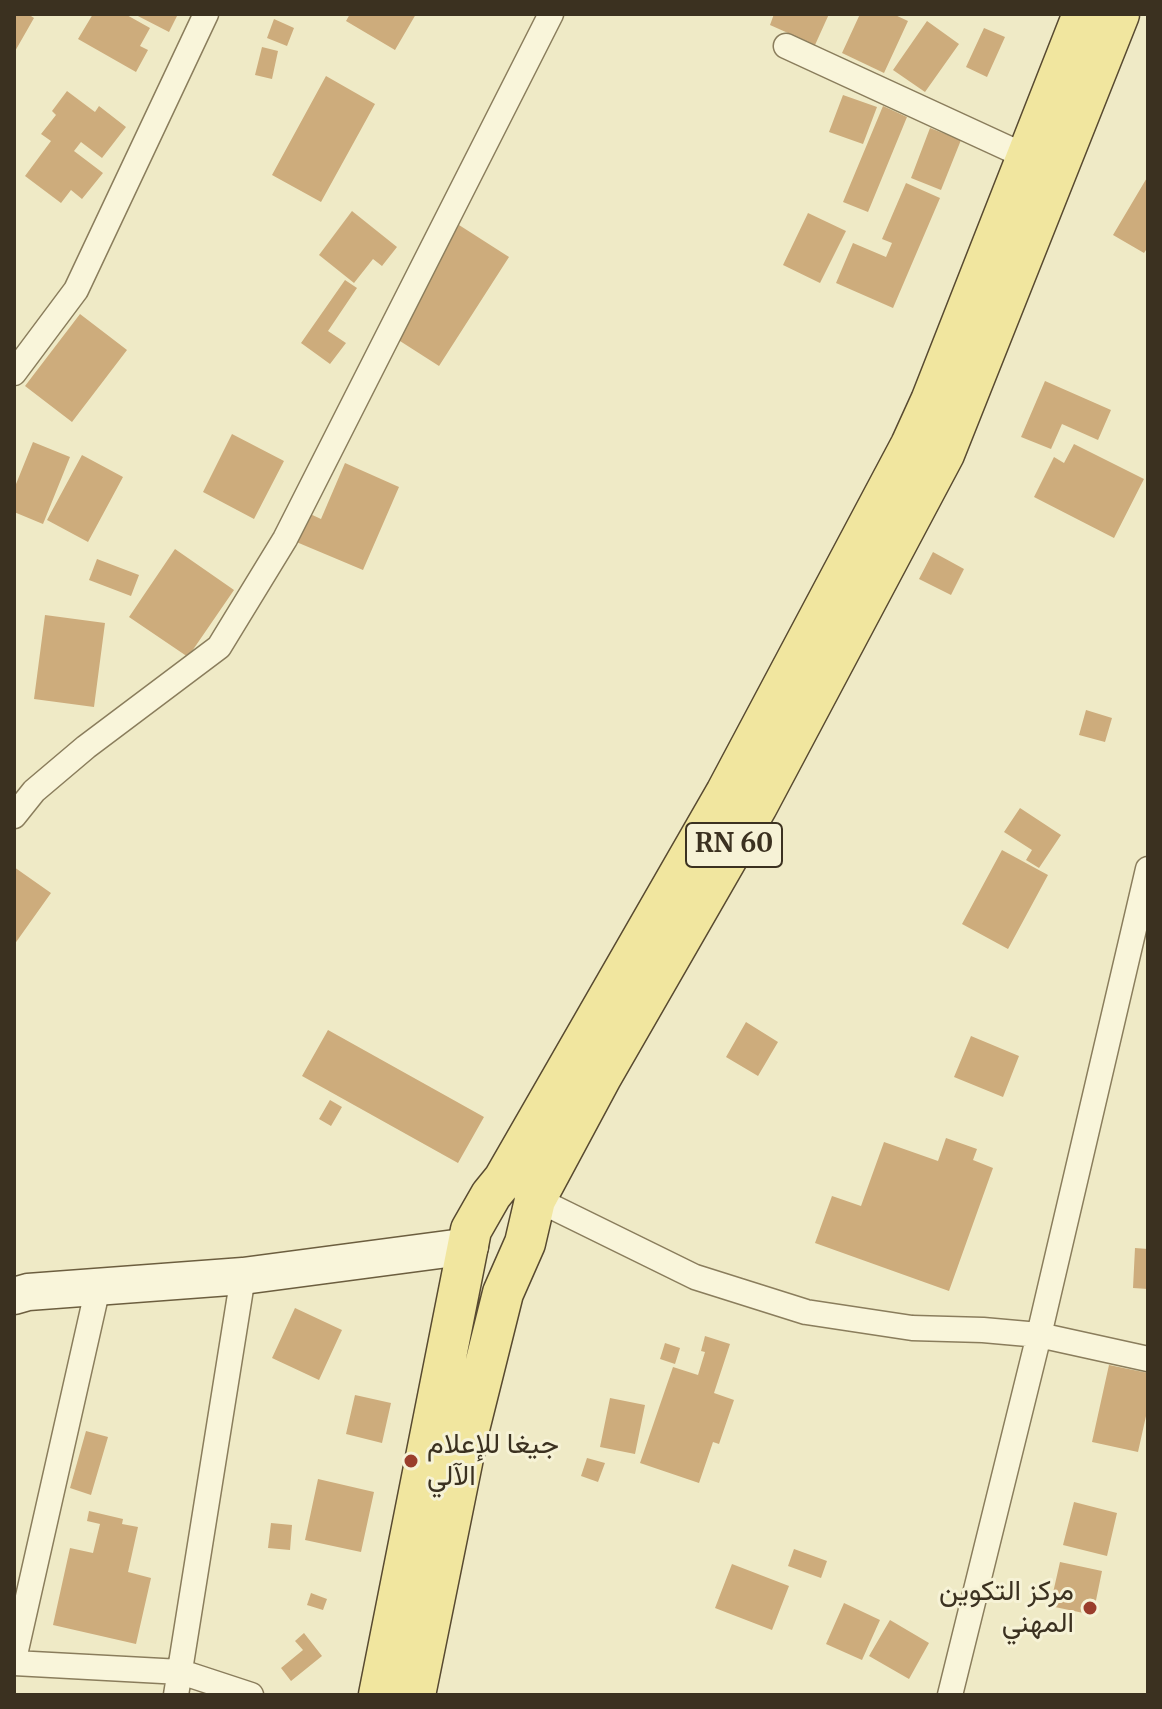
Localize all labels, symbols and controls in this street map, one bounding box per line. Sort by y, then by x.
road number: RN 60 [686,823,782,867]
place label: جيغا للإعلام الآلي [427,1428,559,1494]
marker: جيغا للإعلام الآلي [402,1452,420,1470]
place label: مركز التكوين المهني [939,1575,1074,1641]
marker: مركز التكوين المهني [1081,1599,1099,1617]

